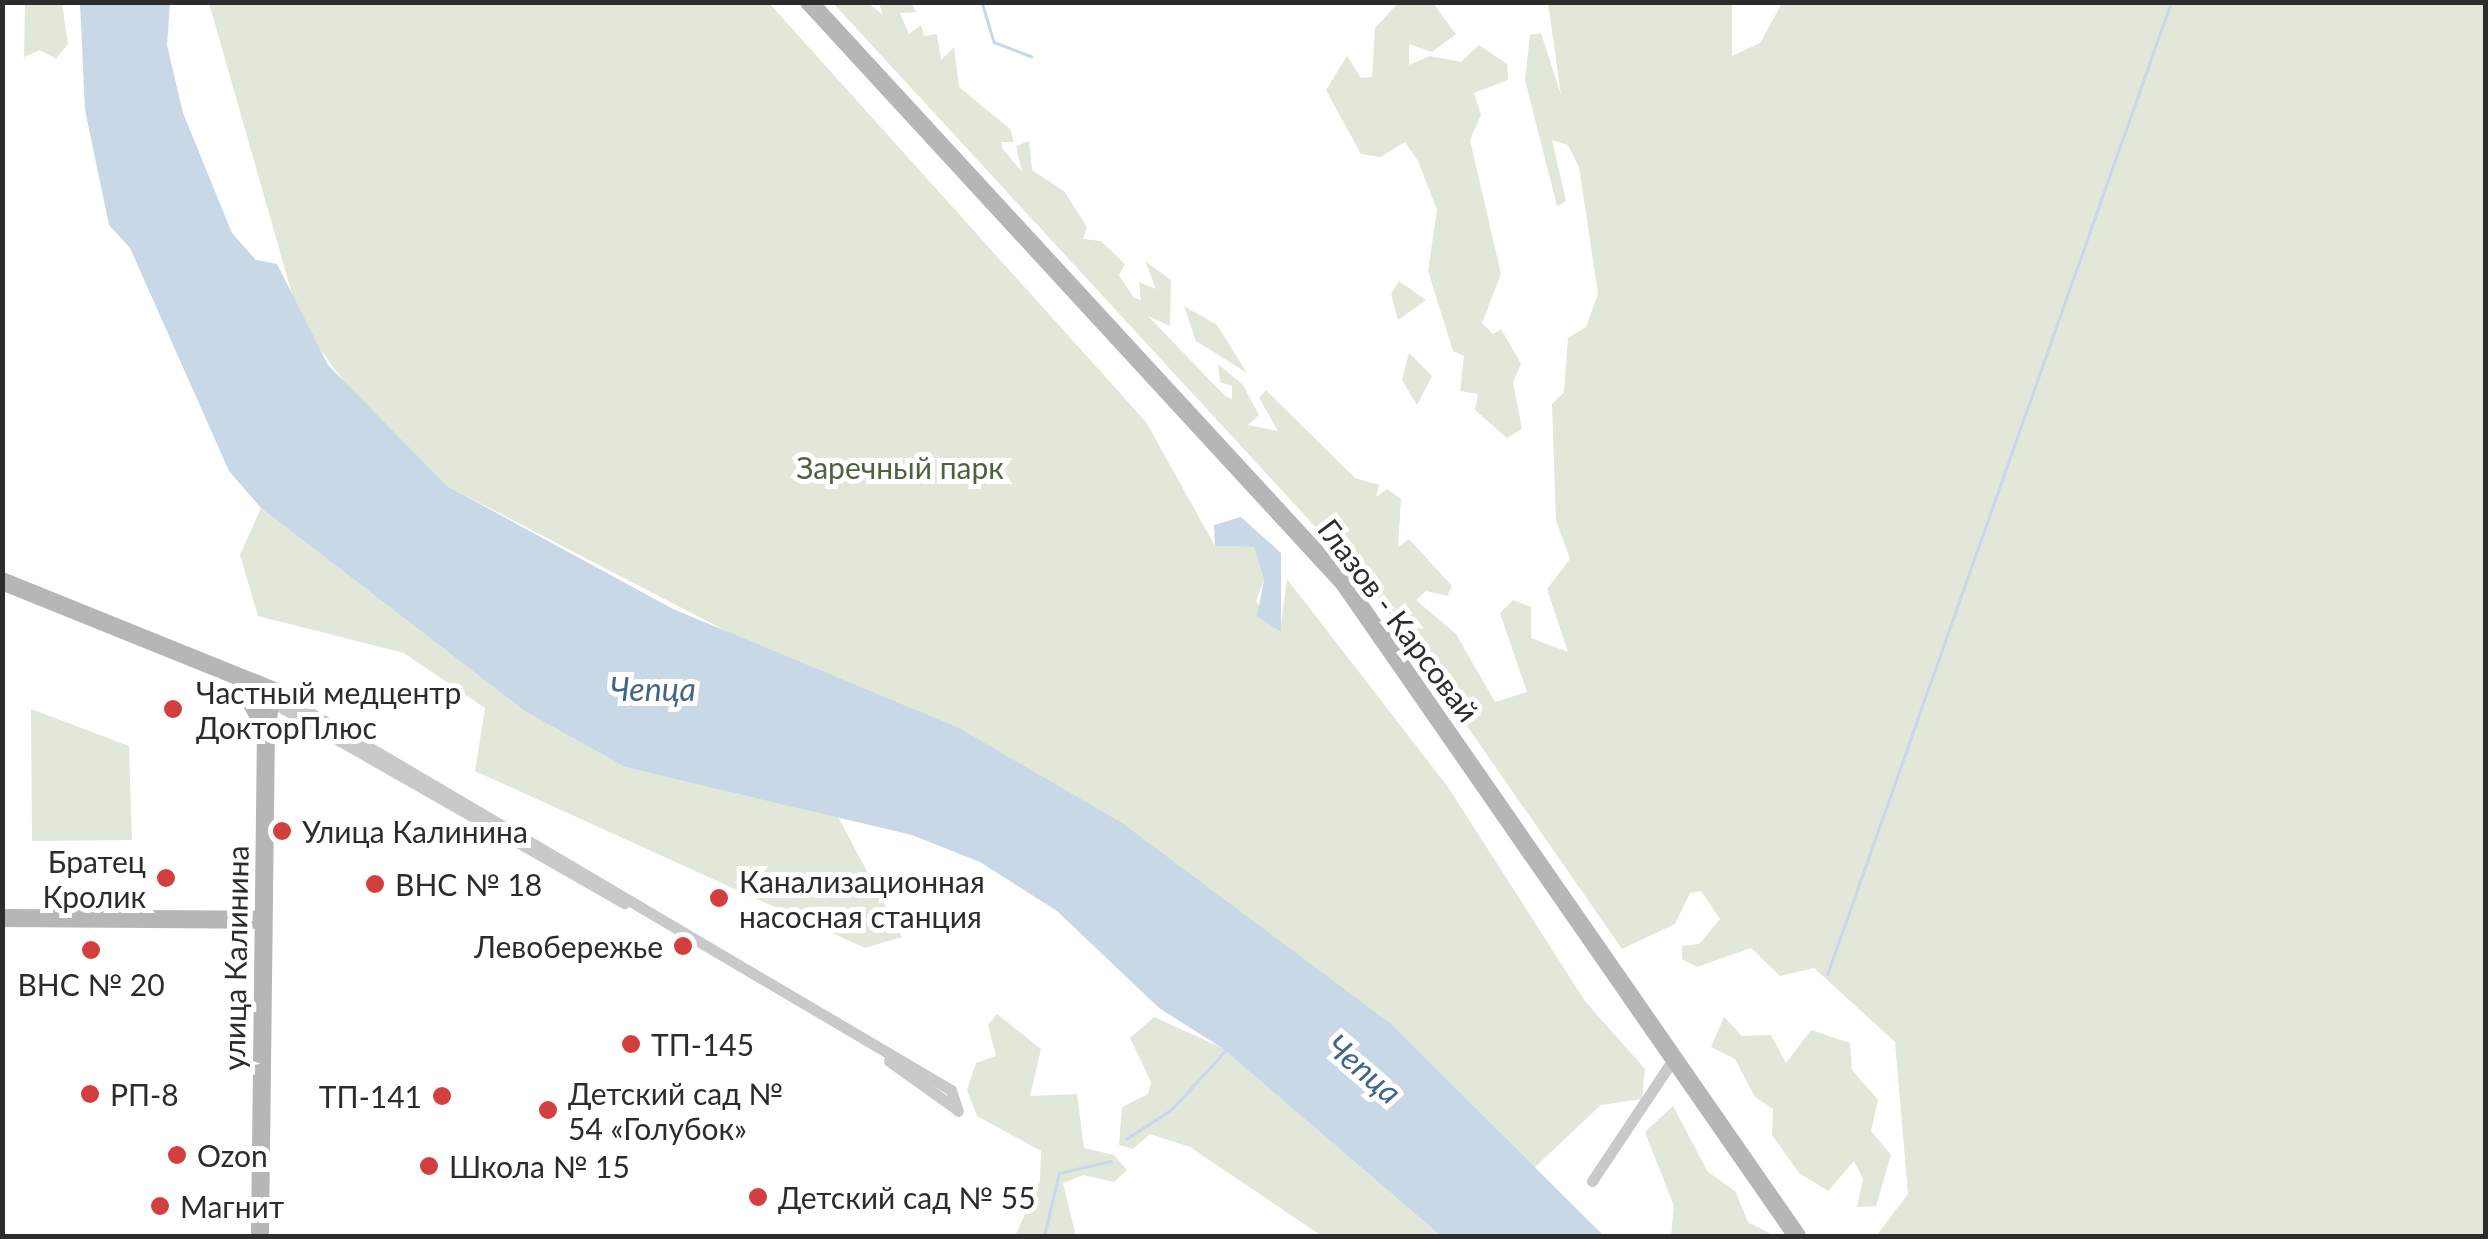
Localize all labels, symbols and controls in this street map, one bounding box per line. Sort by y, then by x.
park label: Заречный парк [796,449,1004,485]
street label: Глазов - Карсовай [1311,512,1487,728]
water label: Чепца [610,670,696,708]
place label: Частный медцентр ДокторПлюс [196,674,461,744]
marker: Частный медцентр ДокторПлюс [160,696,186,722]
place label: Улица Калинина [302,813,528,849]
marker: Улица Калинина [271,820,293,842]
place label: Братец Кролик [42,843,146,914]
street label: улица Калинина [215,845,255,1071]
place label: Канализационная насосная станция [739,863,985,934]
place label: ВНС № 18 [395,866,542,902]
marker: Братец Кролик [155,867,177,889]
marker: ВНС № 18 [364,873,386,895]
marker: Канализационная насосная станция [708,887,730,909]
place label: Левобережье [474,928,663,964]
marker: Левобережье [672,935,694,957]
marker: ВНС № 20 [80,939,102,961]
place label: ВНС № 20 [17,966,165,1002]
place label: ТП-145 [651,1026,754,1062]
water label: Чепца [1319,1026,1409,1112]
marker: ТП-145 [620,1033,642,1055]
place label: Детский сад № 54 «Голубок» [568,1075,783,1146]
place label: РП-8 [110,1076,179,1112]
place label: ТП-141 [319,1078,422,1114]
marker: РП-8 [79,1083,101,1105]
marker: ТП-141 [431,1085,453,1107]
marker: Детский сад № 54 «Голубок» [537,1099,559,1121]
place label: Ozon [197,1137,268,1173]
marker: Ozon [166,1144,188,1166]
place label: Школа № 15 [449,1148,630,1184]
marker: Школа № 15 [418,1155,440,1177]
place label: Детский сад № 55 [778,1179,1036,1215]
marker: Детский сад № 55 [747,1186,769,1208]
place label: Магнит [180,1188,284,1224]
marker: Магнит [149,1195,171,1217]

